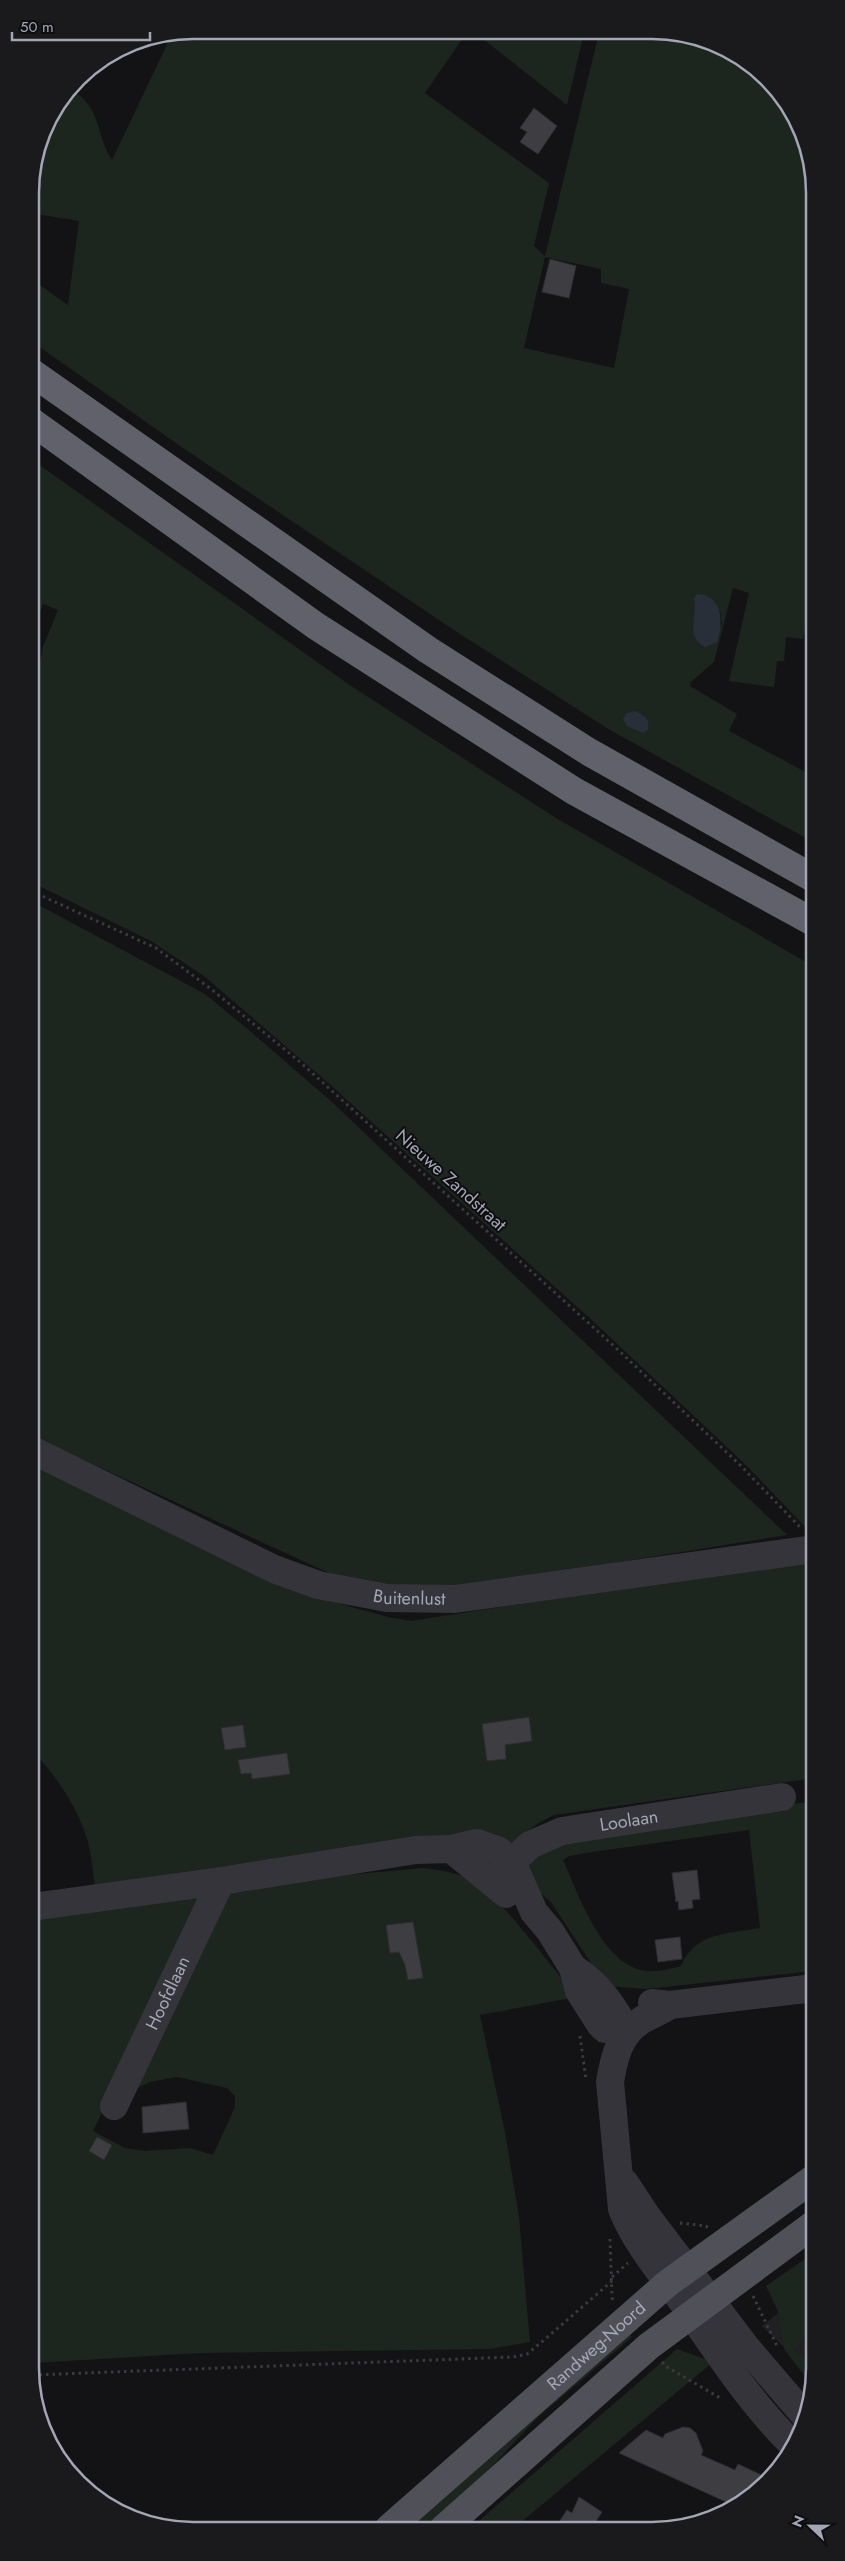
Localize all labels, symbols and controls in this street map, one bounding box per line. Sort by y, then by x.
scale bar [12,10,150,42]
text: 50 m [20,16,54,38]
street label: Nieuwe Zandstraat [390,1123,513,1237]
street label: Buitenlust [371,1583,446,1612]
street label: Loolaan [598,1803,660,1838]
street label: Hoofdlaan [139,1952,196,2034]
street label: Randweg-Noord [541,2295,652,2397]
north arrow [785,2501,835,2551]
text: N [787,2512,809,2530]

